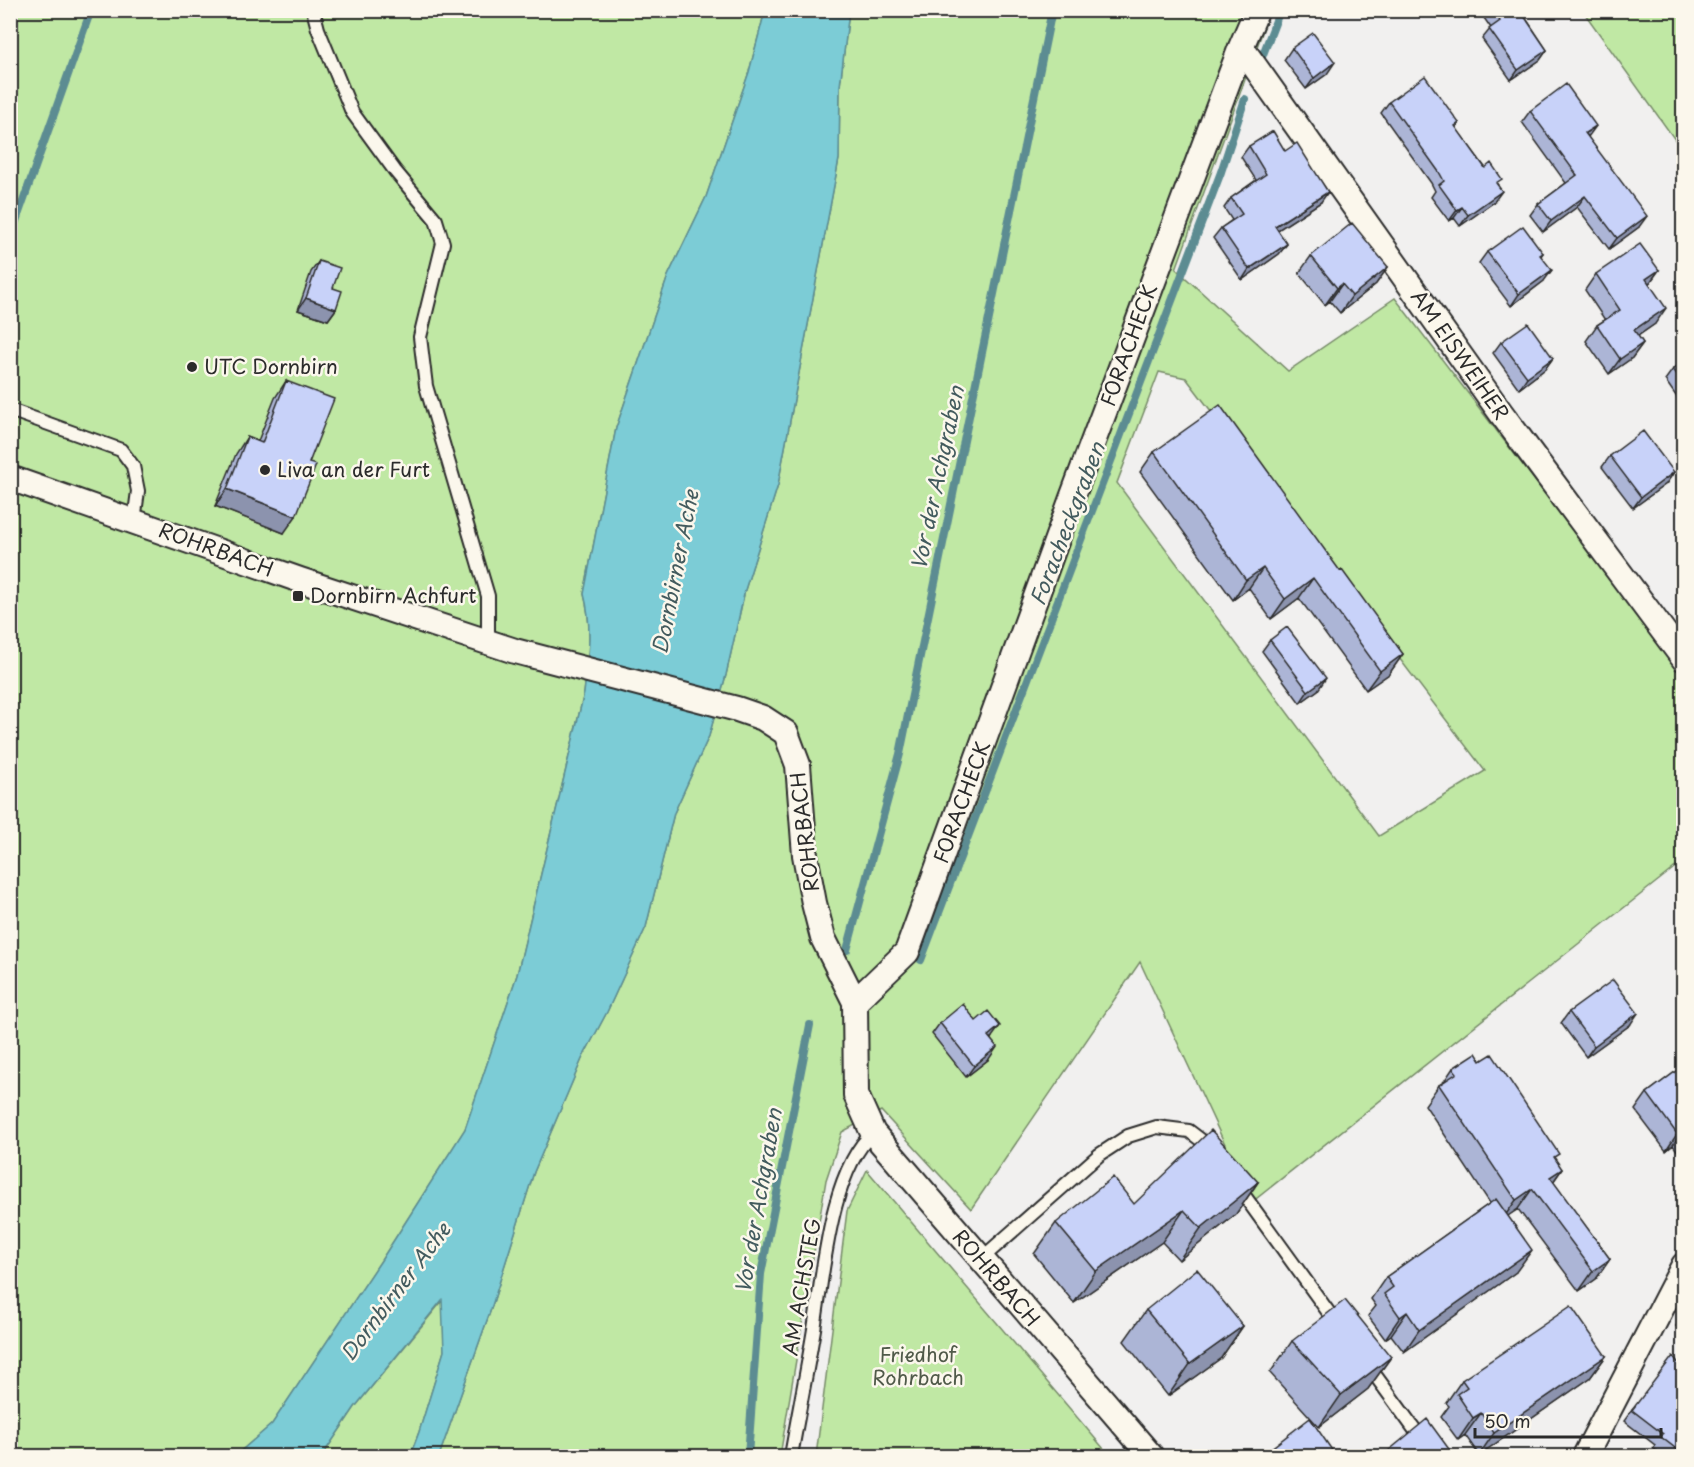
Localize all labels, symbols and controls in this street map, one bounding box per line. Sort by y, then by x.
street label: FORACHECK [1092,279,1164,410]
street label: AM EISWEIHER [1405,283,1517,426]
place label: UTC Dornbirn [204,351,338,381]
marker: UTC Dornbirn [185,360,199,374]
water label: Vor der Achgraben [901,382,971,572]
water label: Foracheckgraben [1020,436,1112,609]
place label: Liva an der Furt [277,454,430,484]
marker: Liva an der Furt [258,463,272,477]
water label: Dornbirner Ache [642,486,706,656]
street label: ROHRBACH [155,514,278,584]
place label: Dornbirn Achfurt [310,580,476,610]
marker: Dornbirn Achfurt [291,589,305,603]
street label: FORACHECK [925,736,997,867]
street label: ROHRBACH [782,771,826,894]
water label: Vor der Achgraben [725,1105,789,1296]
water label: Dornbirner Ache [332,1214,458,1367]
street label: AM ACHSTEG [774,1216,828,1358]
street label: ROHRBACH [946,1222,1048,1333]
park label: Friedhof Rohrbach [872,1339,964,1392]
scale bar [1475,1401,1661,1439]
text: 50 m [1484,1407,1531,1434]

